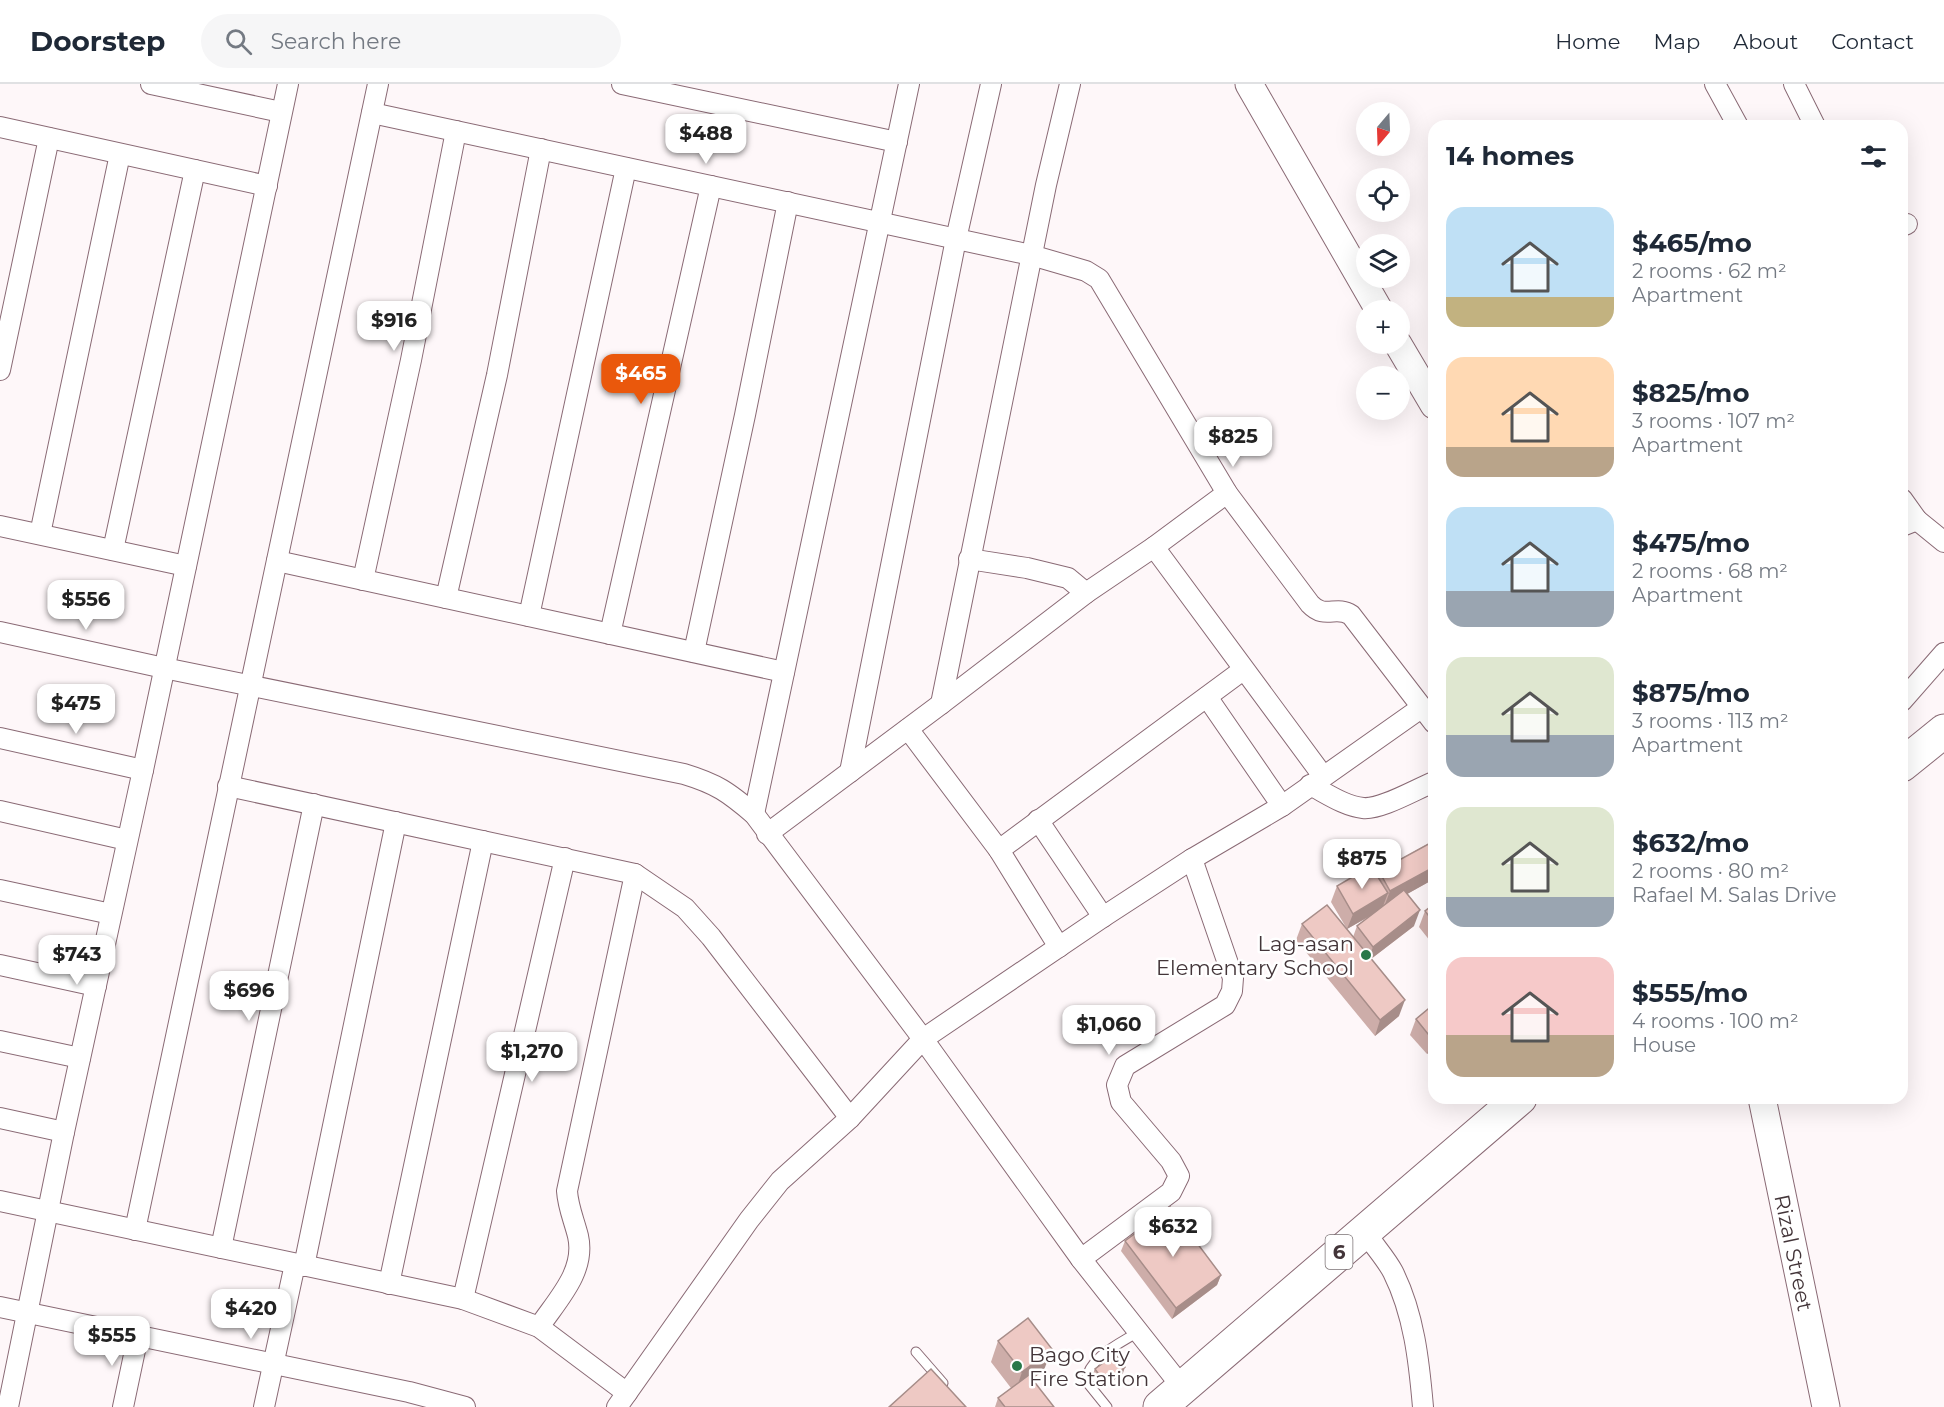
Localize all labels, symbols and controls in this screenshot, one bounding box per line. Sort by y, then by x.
search box [201,14,621,68]
text: Doorstep [30,24,165,58]
icon: search [222,25,255,58]
text: Search here [270,28,401,55]
text: Home [1555,29,1620,54]
text: Map [1653,29,1700,54]
text: About [1733,29,1798,54]
text: Contact [1831,29,1914,54]
north arrow [1356,102,1410,156]
map controls [1356,102,1410,420]
pin: $488 [670,114,742,165]
text: $488 [679,121,733,145]
text: 14 homes [1446,140,1574,172]
icon: filters [1857,140,1890,173]
button: locate [1356,168,1410,222]
text: $465/mo [1632,227,1752,259]
icon: home [1494,231,1566,303]
button: layers [1356,234,1410,288]
text: 2 rooms · 62 m² [1632,259,1787,283]
text: Apartment [1632,283,1743,307]
button: + [1356,300,1410,354]
pin: $916 [358,301,430,352]
text: $916 [371,308,417,332]
pin: $465 [605,354,677,405]
text: $465 [615,361,667,385]
button: − [1356,366,1410,420]
text: $825/mo [1632,377,1750,409]
icon: home [1494,381,1566,453]
text: 3 rooms · 107 m² [1632,409,1795,433]
pin: $825 [1197,417,1269,468]
text: $825 [1208,424,1258,448]
text: Apartment [1632,433,1743,457]
text: $475/mo [1632,527,1750,559]
icon: home [1494,531,1566,603]
text: 2 rooms · 68 m² [1632,559,1788,583]
pin: $556 [50,580,122,631]
text: Apartment [1632,583,1743,607]
text: $556 [61,587,111,611]
text: $875/mo [1632,677,1750,709]
icon: home [1494,681,1566,753]
pin: $475 [40,684,112,735]
text: $475 [51,691,101,715]
text: 3 rooms · 113 m² [1632,709,1789,733]
text: Apartment [1632,733,1743,757]
text: $632/mo [1632,827,1749,859]
icon: home [1494,831,1566,903]
pin: $875 [1326,839,1398,890]
text: $875 [1337,846,1387,870]
text: 2 rooms · 80 m² [1632,859,1789,883]
text: Rafael M. Salas Drive [1632,883,1837,907]
place label: Lag-asan Elementary School [1156,931,1354,980]
pin: $743 [41,935,113,986]
text: $743 [52,942,102,966]
marker: Lag-asan Elementary School [1359,948,1373,962]
pin: $696 [213,971,285,1022]
text: $555/mo [1632,977,1748,1009]
text: $696 [224,978,274,1002]
icon: home [1494,981,1566,1053]
pin: $1,060 [1060,1005,1158,1056]
text: 4 rooms · 100 m² [1632,1009,1799,1033]
text: $1,060 [1076,1012,1142,1036]
pin: $1,270 [483,1032,581,1083]
text: House [1632,1033,1696,1057]
text: $1,270 [500,1039,564,1063]
street label: Rizal Street [1770,1192,1818,1313]
pin: $632 [1137,1207,1209,1258]
text: $632 [1148,1214,1198,1238]
road number: 6 [1326,1235,1352,1269]
pin: $420 [215,1289,287,1340]
text: $420 [225,1296,277,1320]
pin: $555 [76,1316,148,1367]
text: $555 [88,1323,136,1347]
place label: Bago City Fire Station [1029,1342,1149,1391]
marker: Bago City Fire Station [1010,1359,1024,1373]

